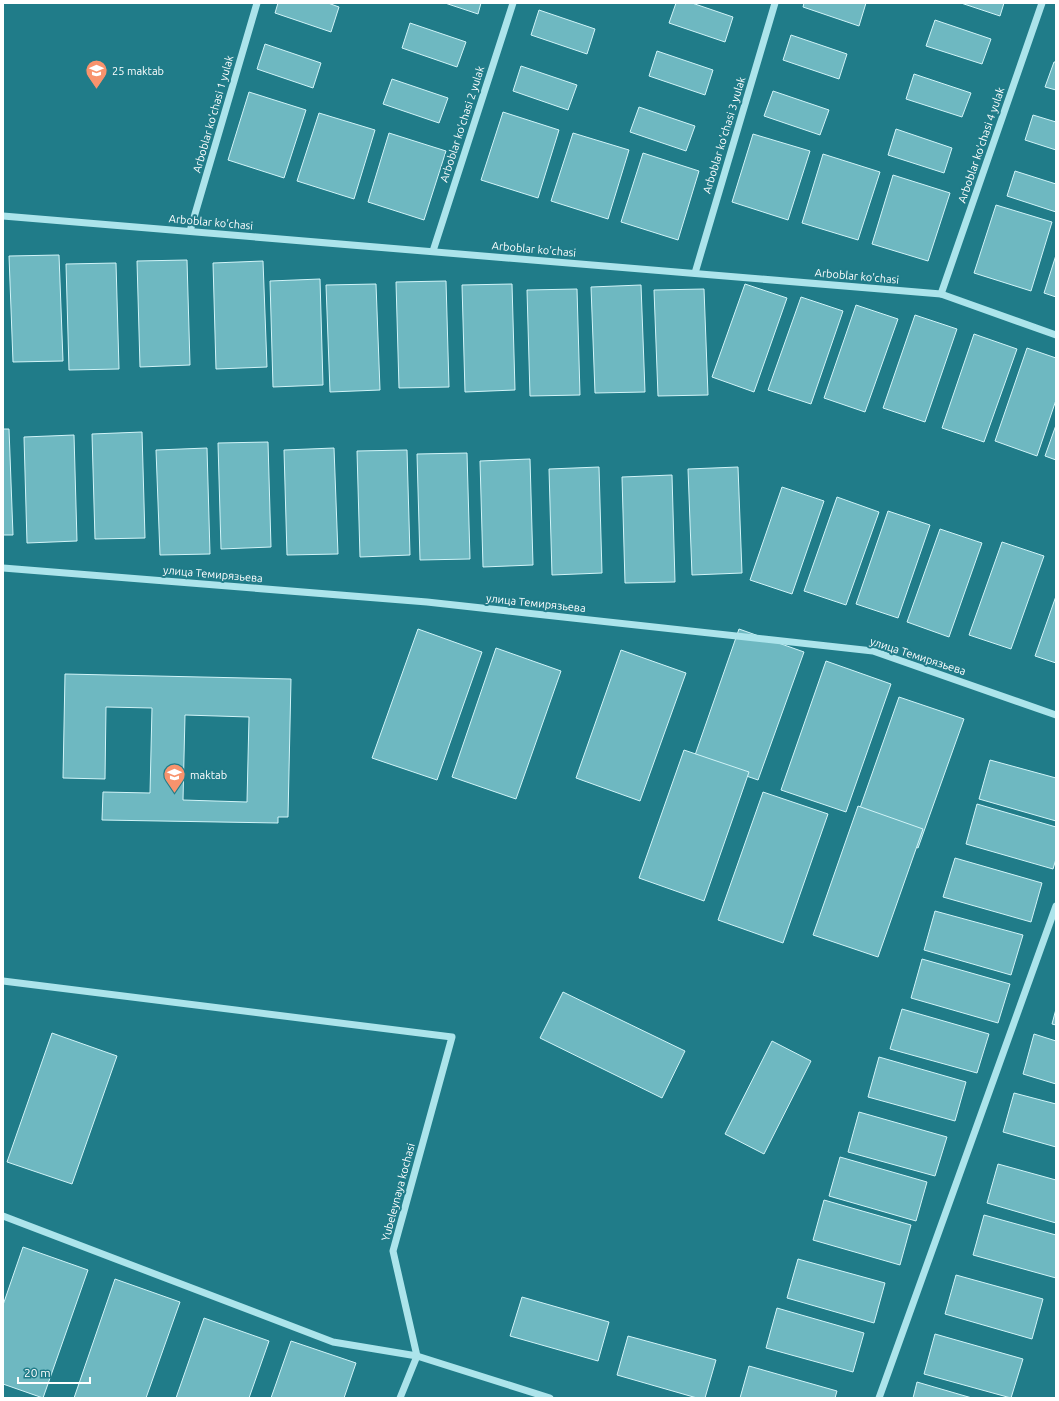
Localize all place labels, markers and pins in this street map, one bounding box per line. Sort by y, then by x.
school or university icon: 25 maktab [84,58,110,91]
place label: 25 maktab [112,65,164,77]
school or university icon: maktab [162,762,188,795]
place label: maktab [190,769,227,781]

